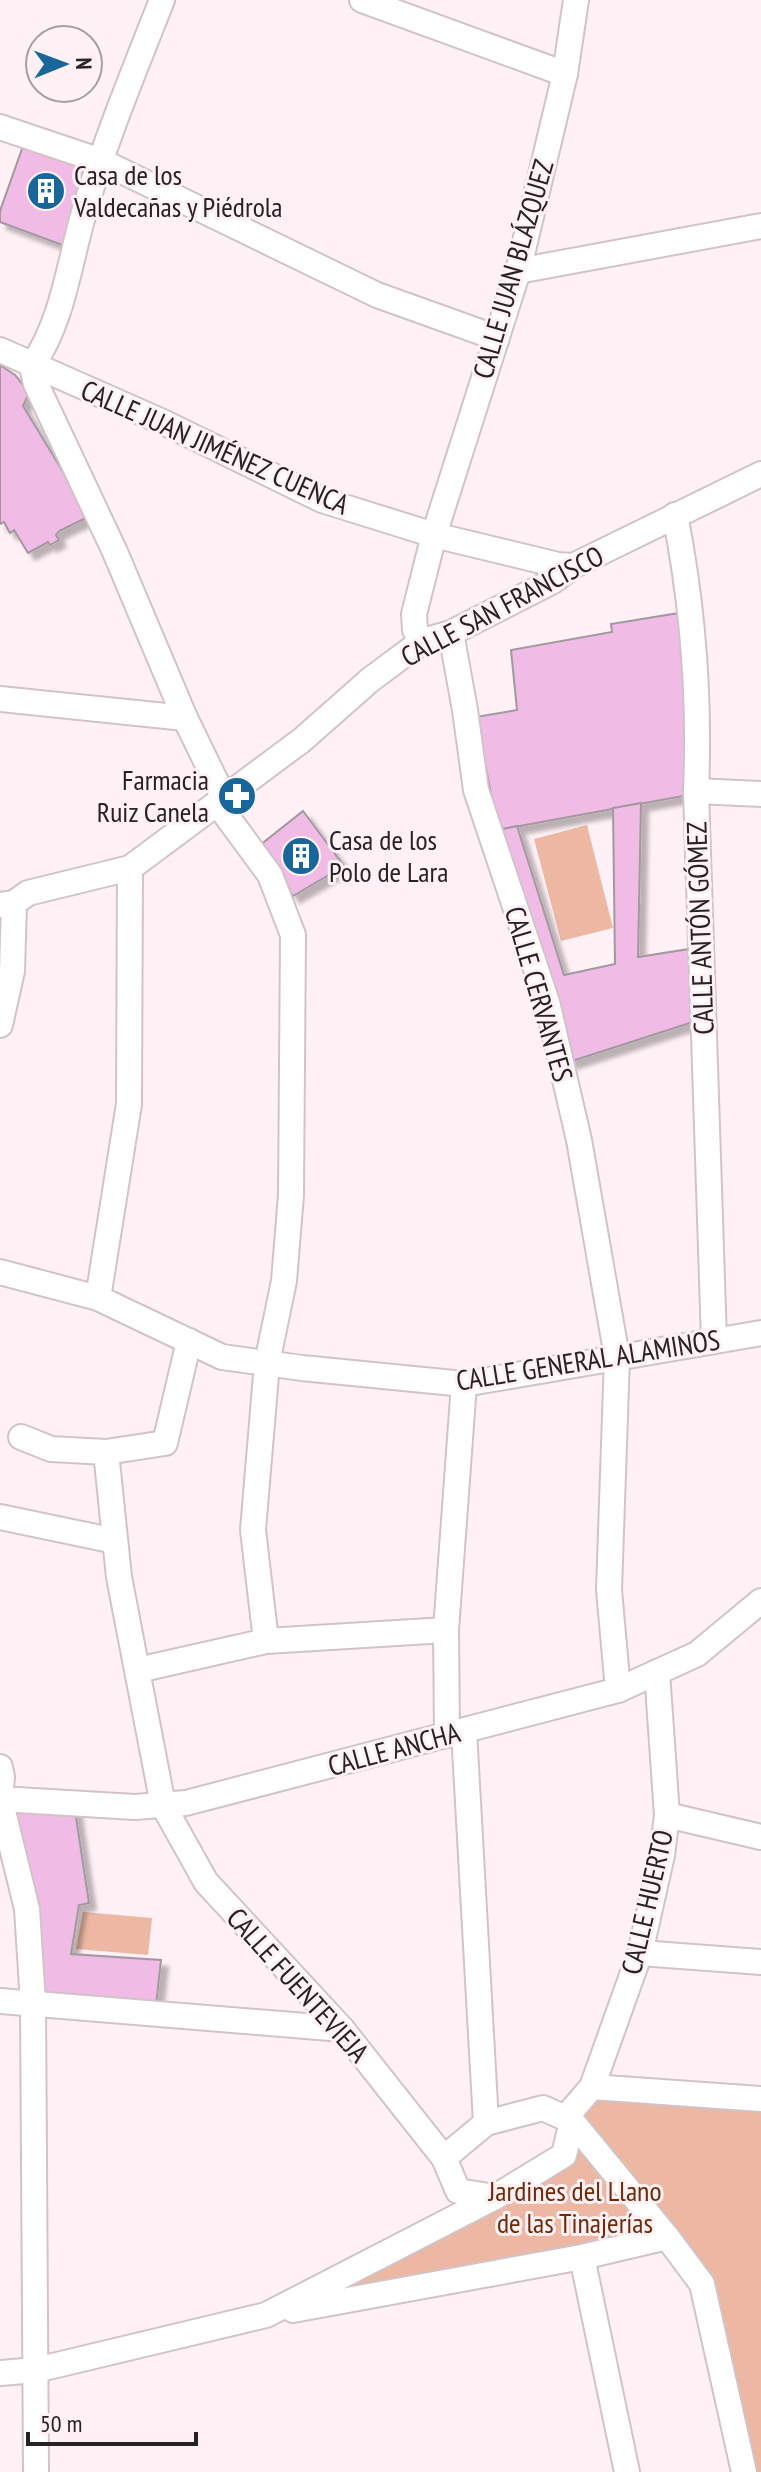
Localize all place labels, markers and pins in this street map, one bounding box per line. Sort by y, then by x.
place label: Casa de los Valdecañas y Piédrola [73,156,282,225]
building icon: Casa de los Valdecañas y Piédrola [25,170,67,212]
place label: Farmacia Ruiz Canela [97,761,209,830]
pharmacy icon: Farmacia Ruiz Canela [216,775,258,817]
place label: Casa de los Polo de Lara [329,821,448,890]
building icon: Casa de los Polo de Lara [280,835,322,877]

